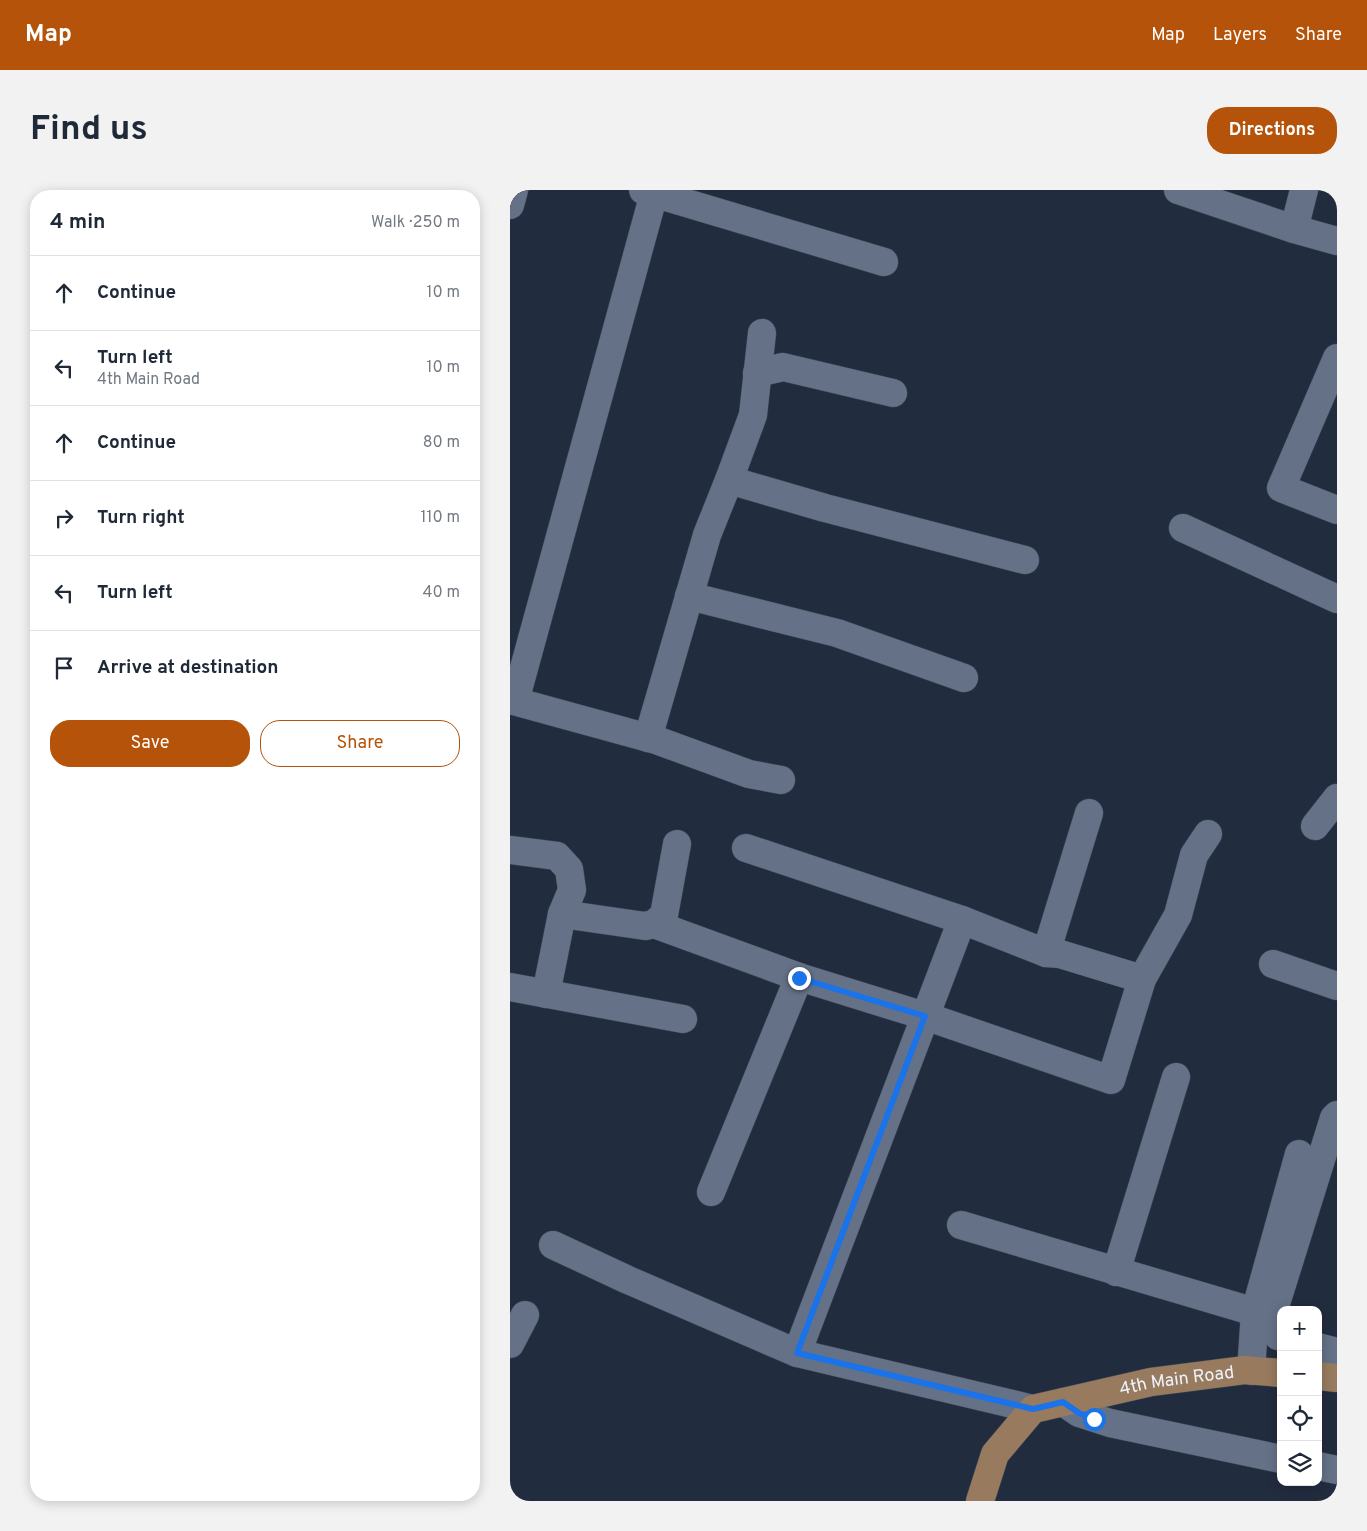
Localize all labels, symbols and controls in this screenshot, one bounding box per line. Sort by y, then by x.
text: Map [25,20,72,50]
text: Map [1151,24,1185,47]
text: Layers [1213,24,1267,47]
text: Share [1295,24,1342,47]
button: Directions [1207,107,1337,154]
text: Find us [30,108,148,152]
text: 4 min [50,209,106,236]
text: Walk · 250 m [371,213,460,233]
icon: ahead [50,279,78,307]
text: Continue [97,281,176,305]
text: 10 m [426,283,460,303]
text: Turn left [97,346,173,370]
icon: left [50,354,78,382]
text: 10 m [426,358,460,378]
text: 4th Main Road [97,370,200,390]
icon: ahead [50,429,78,457]
text: Continue [97,431,176,455]
text: 80 m [423,433,460,453]
icon: right [50,504,78,532]
text: Turn right [97,506,185,530]
text: 110 m [420,508,460,528]
icon: left [50,579,78,607]
text: Turn left [97,581,173,605]
text: 40 m [422,583,460,603]
icon: arrive [50,654,78,682]
text: Arrive at destination [97,656,278,680]
button: Save [50,720,250,767]
button: Share [260,720,460,767]
route end [788,967,811,990]
map controls [1277,1306,1322,1486]
button: + [1277,1306,1322,1351]
button: − [1277,1351,1322,1396]
street label: 4th Main Road [1117,1361,1236,1402]
button: locate [1277,1396,1322,1441]
route start [1083,1408,1106,1431]
button: layers [1277,1441,1322,1486]

